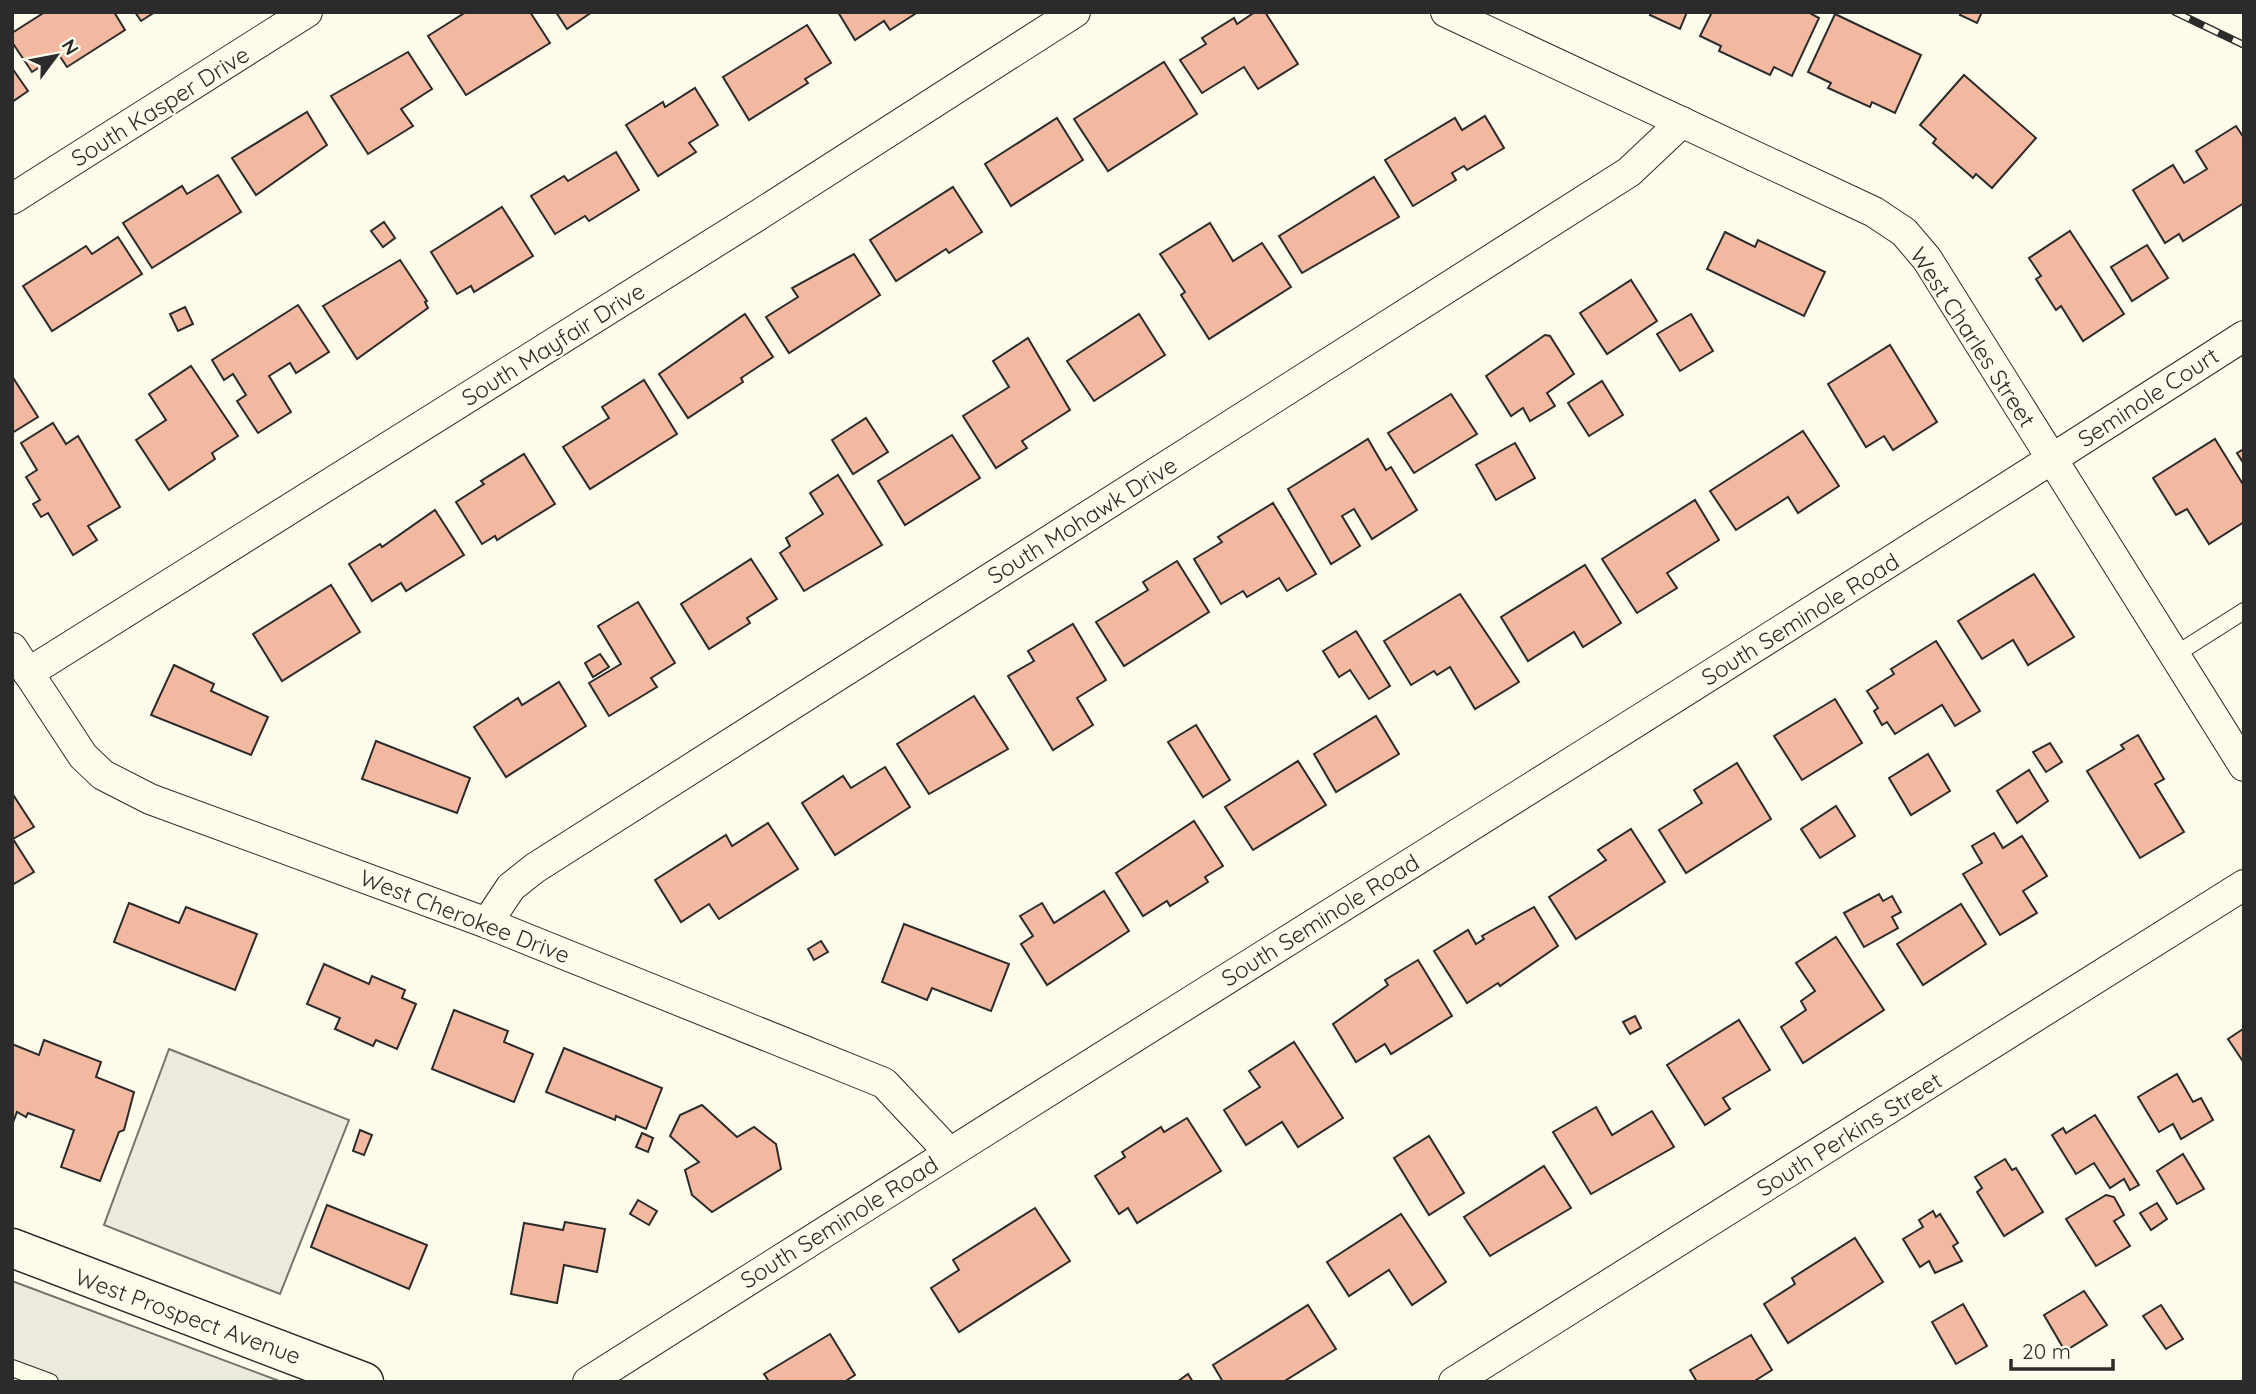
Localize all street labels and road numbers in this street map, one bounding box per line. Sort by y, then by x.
street label: South Kasper Drive [66,39,254,173]
street label: West Charles Street [1904,242,2042,433]
street label: South Mayfair Drive [456,276,650,412]
street label: Seminole Court [2072,341,2224,453]
street label: South Mohawk Drive [982,450,1182,590]
street label: South Seminole Road [1696,546,1904,692]
street label: South Seminole Road [1216,847,1424,993]
street label: West Cherokee Drive [356,863,574,969]
street label: South Perkins Street [1751,1065,1947,1203]
street label: South Seminole Road [735,1149,943,1295]
street label: West Prospect Avenue [71,1262,305,1370]

